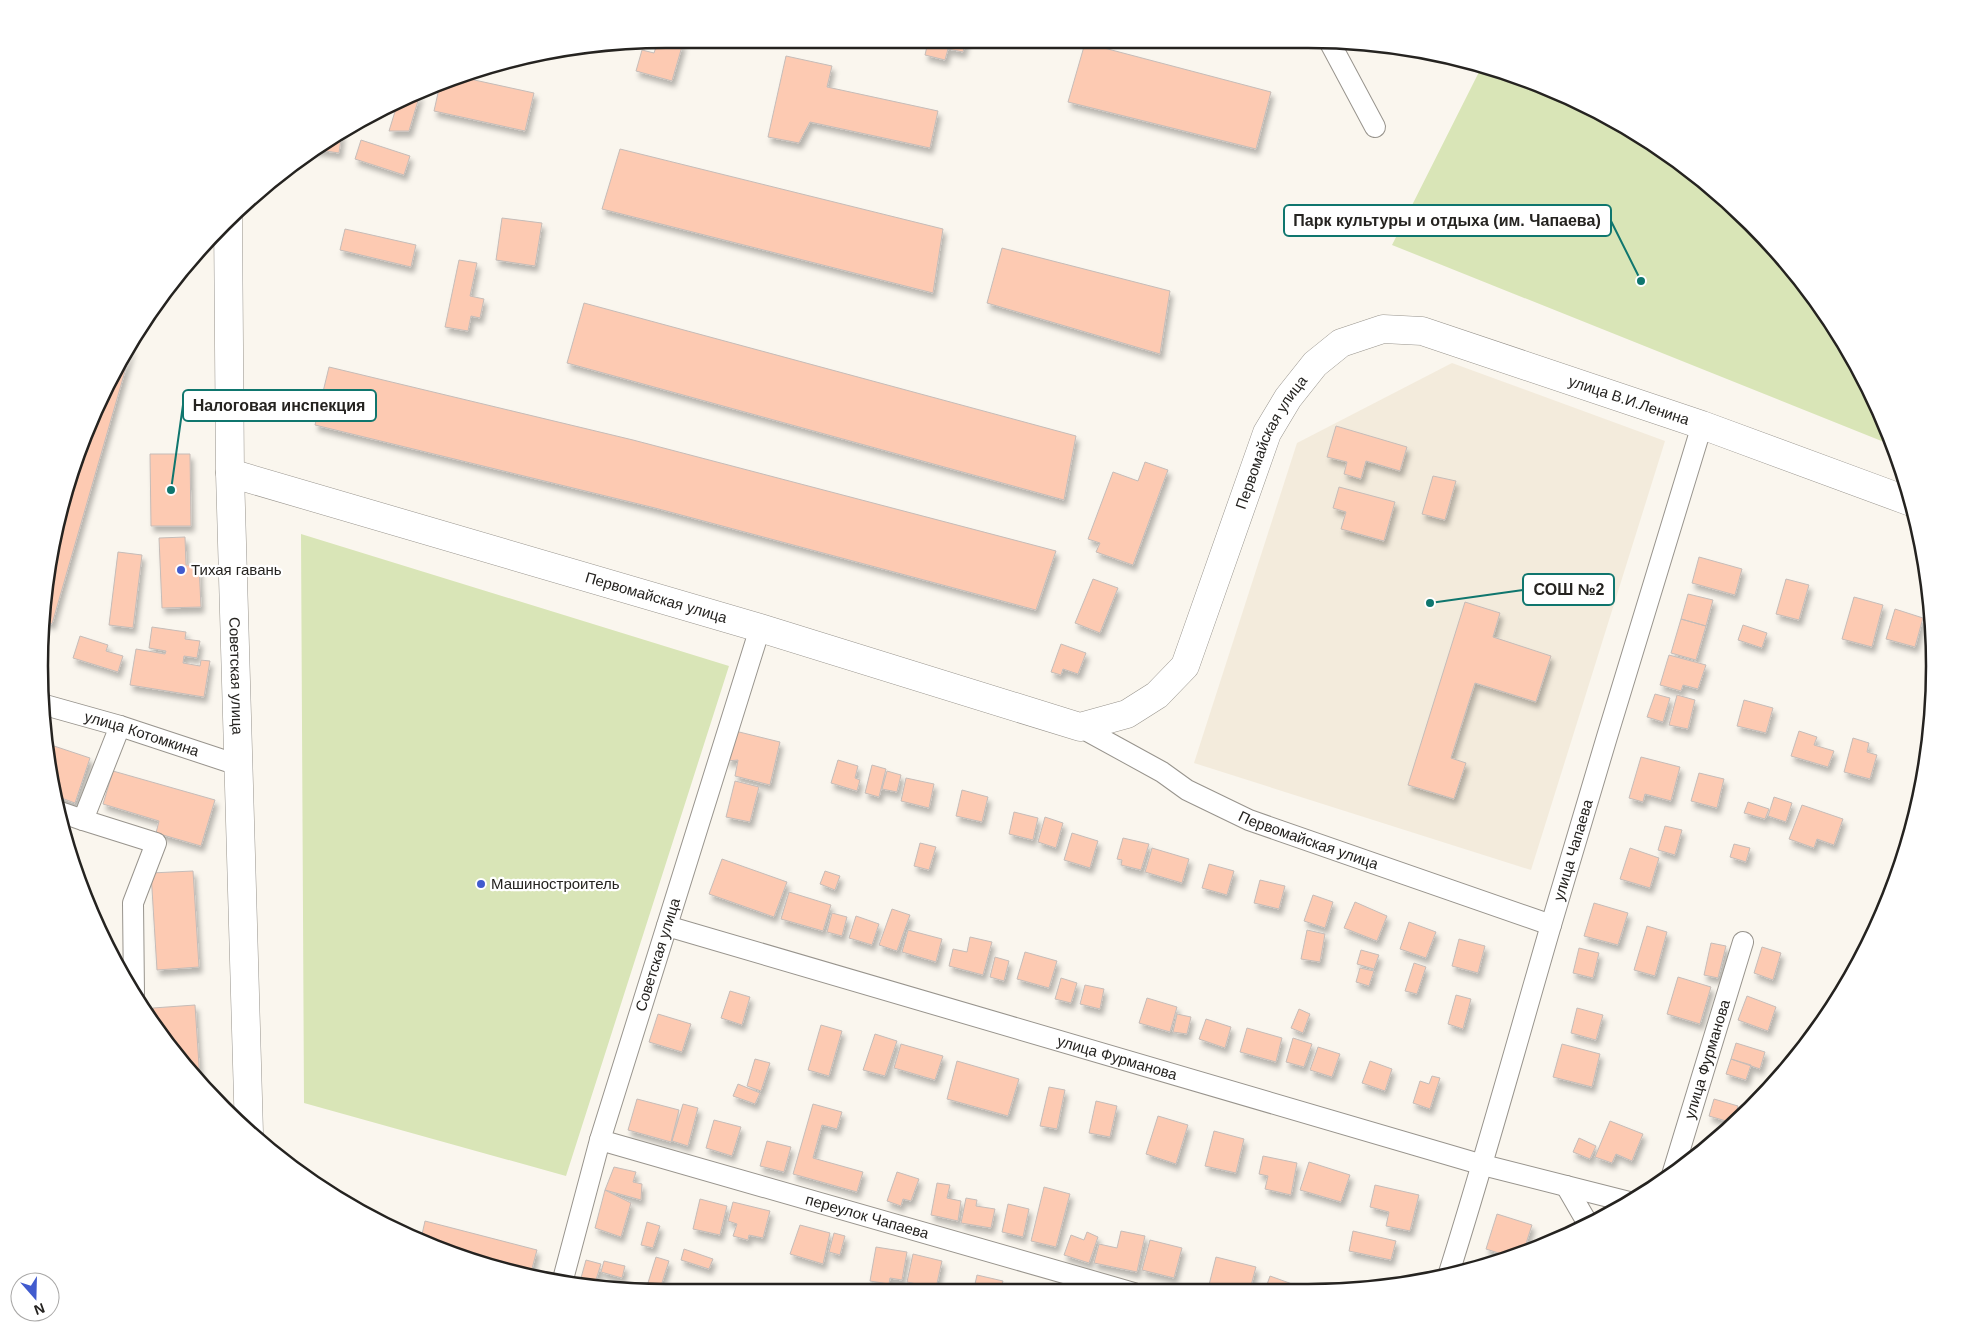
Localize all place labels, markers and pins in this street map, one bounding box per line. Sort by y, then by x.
callout: Парк культуры и отдыха (им. Чапаева) [1284,205,1611,236]
callout: Налоговая инспекция [183,390,376,421]
place label: Тихая гавань [191,561,282,578]
marker: Тихая гавань [175,564,187,576]
callout: СОШ №2 [1523,574,1614,605]
place label: Машиностроитель [491,875,620,892]
marker: Машиностроитель [475,878,487,890]

